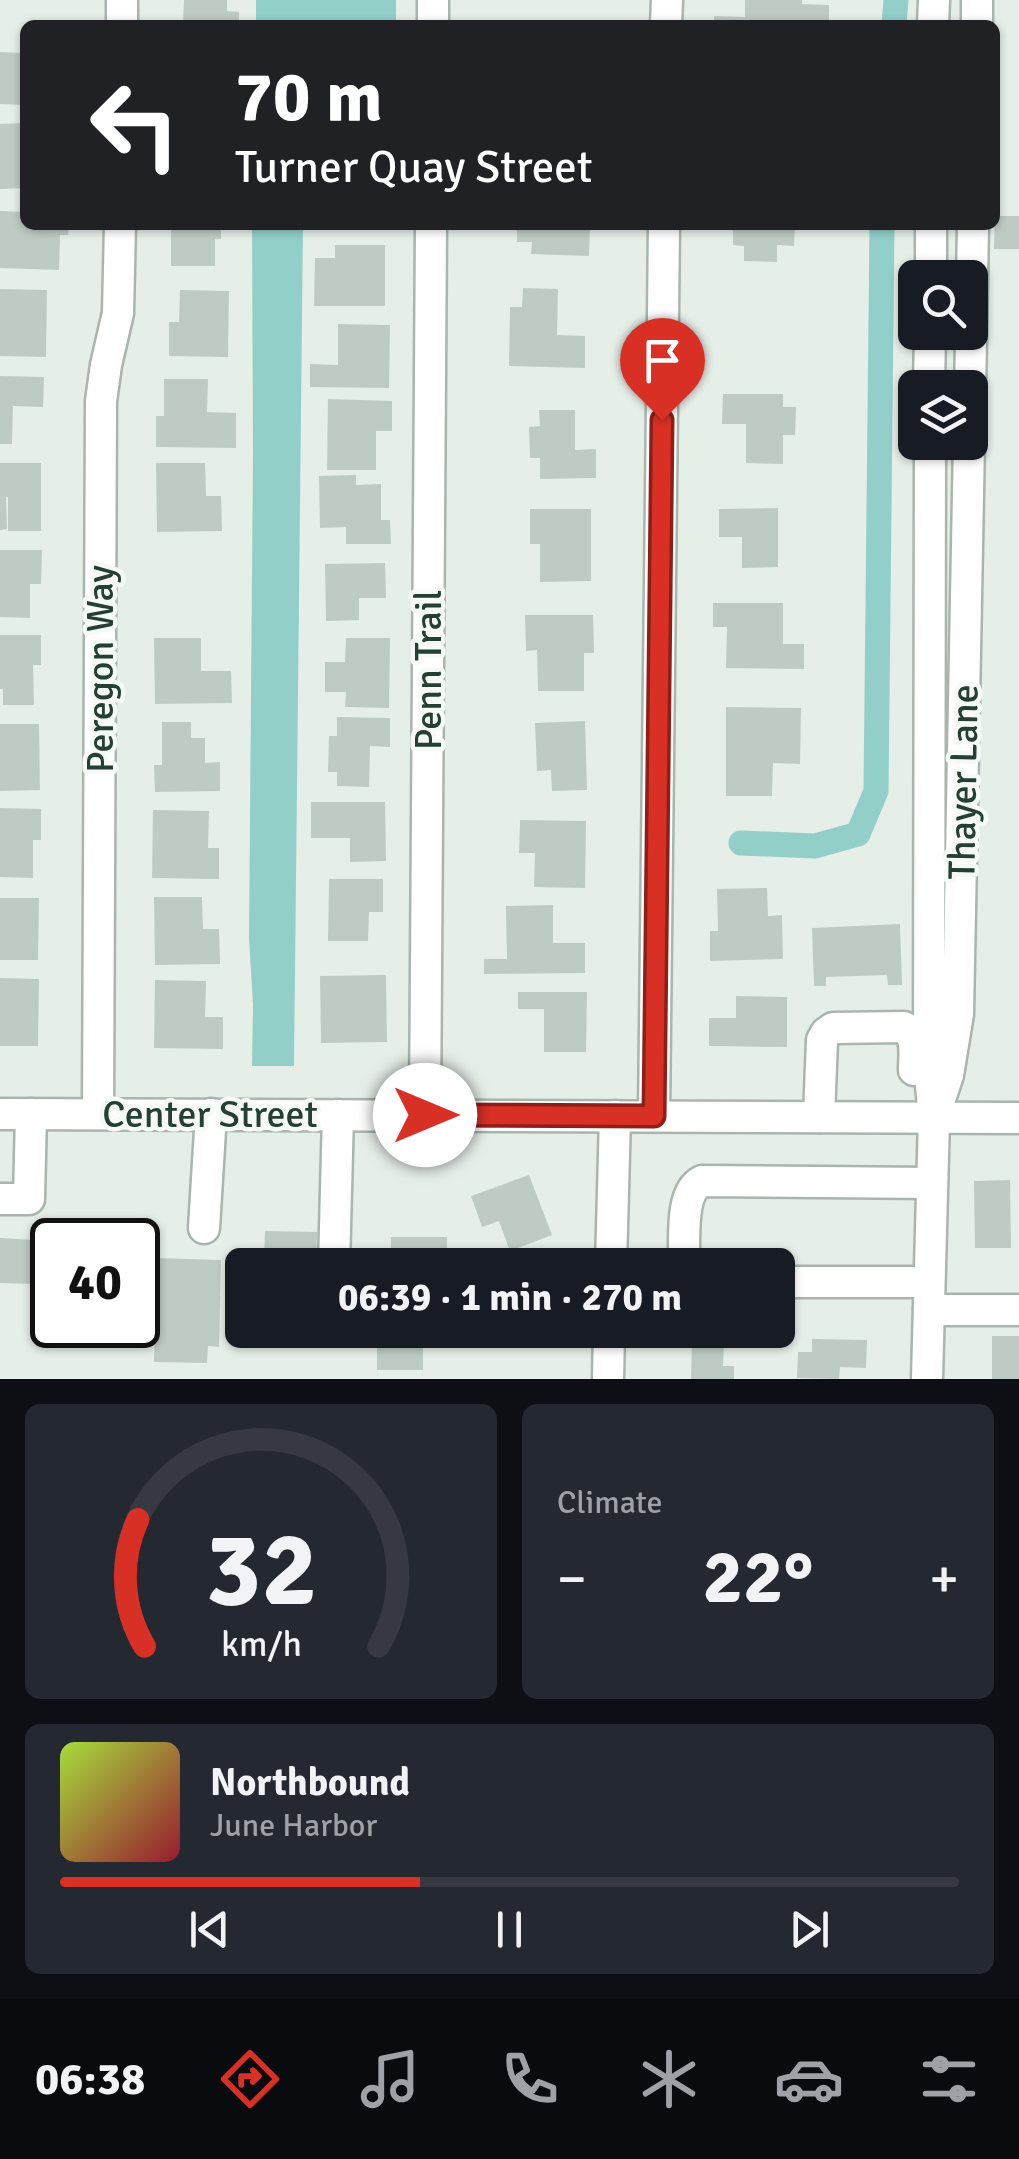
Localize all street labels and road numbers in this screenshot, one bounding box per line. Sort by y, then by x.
street label: Peregon Way [77,565,124,773]
street label: Penn Trail [405,590,452,750]
street label: Thayer Lane [938,684,989,880]
street label: Center Street [102,1091,318,1138]

